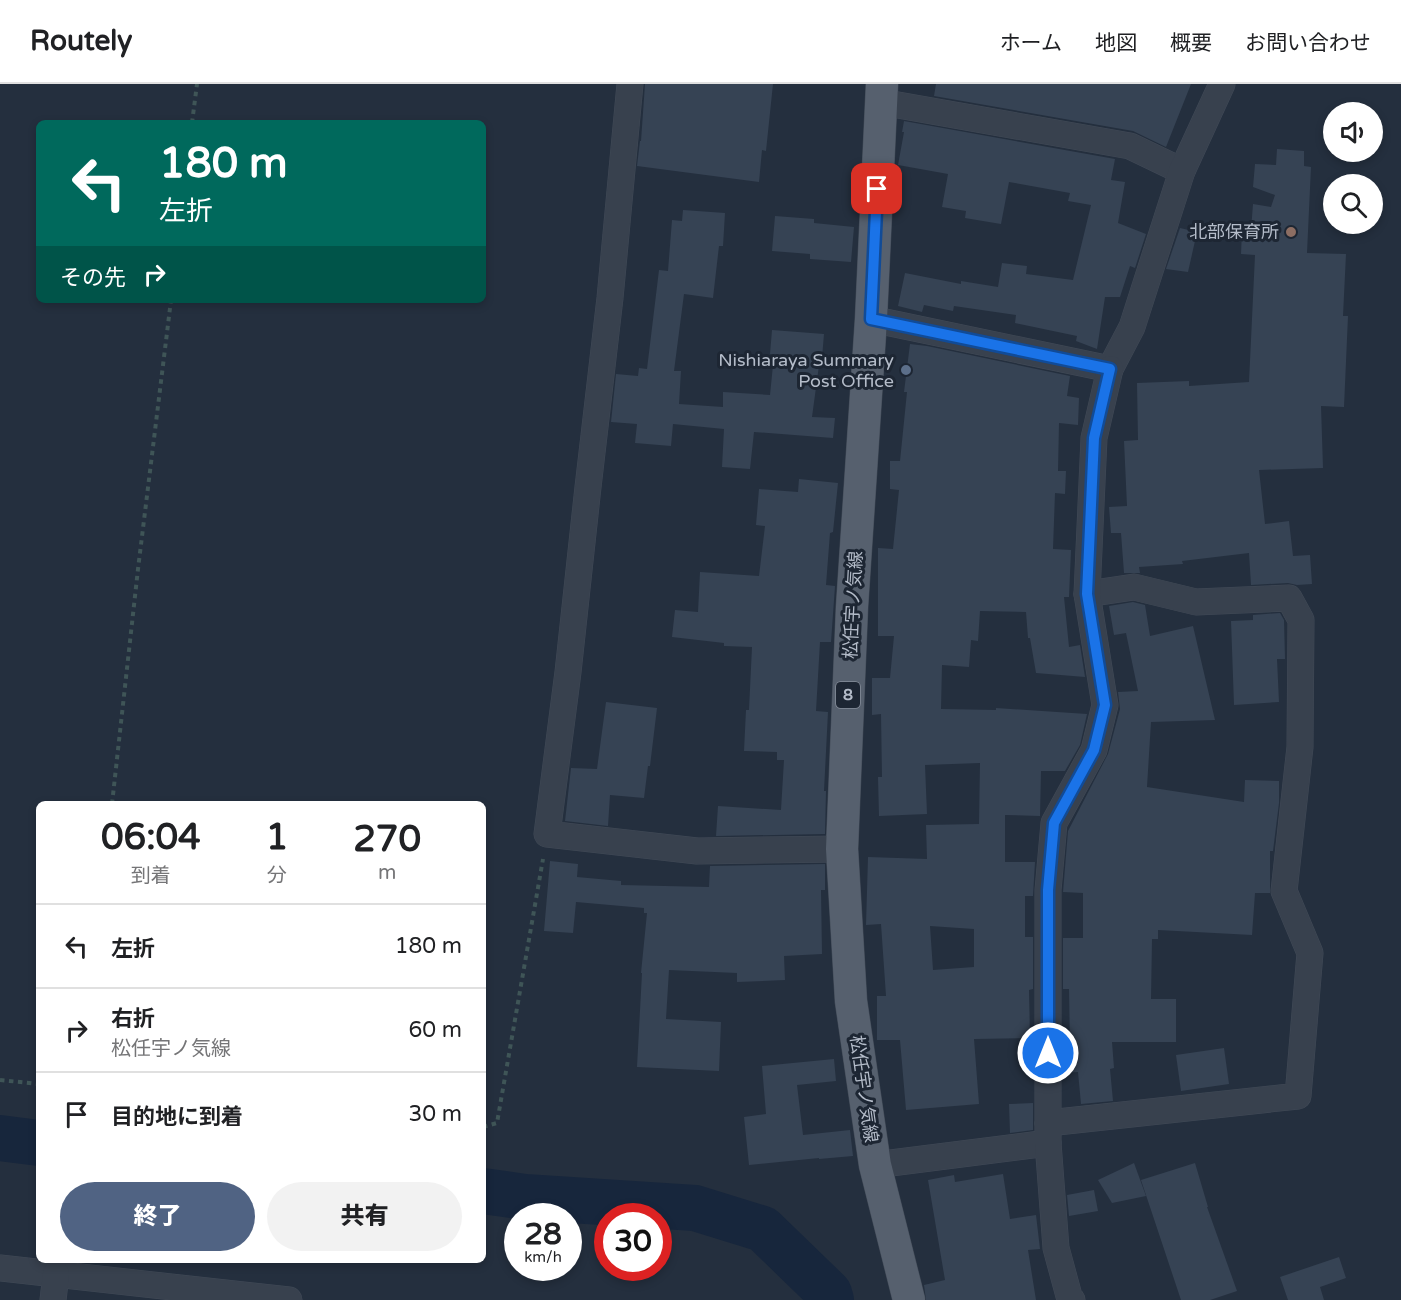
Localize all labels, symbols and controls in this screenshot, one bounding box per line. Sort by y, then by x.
text: Routely [30,24,132,58]
text: ホーム [1000,31,1062,56]
text: 地図 [1095,31,1137,56]
text: 概要 [1170,31,1212,56]
text: お問い合わせ [1245,31,1371,56]
map controls [1323,102,1383,234]
button: sound [1323,102,1383,162]
text: 180 m [159,138,288,189]
icon: left [60,144,138,222]
pin [851,163,902,214]
icon: arrive [860,172,893,205]
button: search [1323,174,1383,234]
text: 左折 [159,195,213,228]
place label: 北部保育所 [1189,221,1279,243]
marker: 北部保育所 [1284,225,1298,239]
icon: right [138,258,171,291]
text: その先 [60,265,126,291]
place label: Nishiaraya Summary Post Office [718,349,894,392]
marker: Nishiaraya Summary Post Office [899,363,913,377]
street label: 松任宇ノ気線 [839,550,867,660]
road number: 8 [836,682,860,708]
text: 06:04 [101,816,201,859]
text: 1 [266,816,288,859]
text: 270 [353,818,421,861]
text: m [378,861,396,885]
text: 到着 [131,864,171,888]
text: 分 [267,864,287,888]
icon: left [60,930,93,963]
text: 180 m [395,933,462,959]
text: 左折 [111,936,155,962]
text: 右折 [111,1006,155,1032]
icon: right [60,1014,93,1047]
text: 60 m [408,1017,462,1043]
position arrow [1016,1021,1080,1085]
street label: 松任宇ノ気線 [846,1034,882,1144]
text: 松任宇ノ気線 [111,1037,231,1061]
icon: arrive [60,1098,93,1131]
text: 30 m [408,1101,462,1127]
text: 目的地に到着 [111,1104,243,1130]
button: 終了 [60,1182,255,1251]
button: 共有 [267,1182,462,1251]
speed limit sign: 30 [594,1203,672,1281]
text: 28 [524,1216,562,1253]
text: km/h [524,1248,562,1266]

